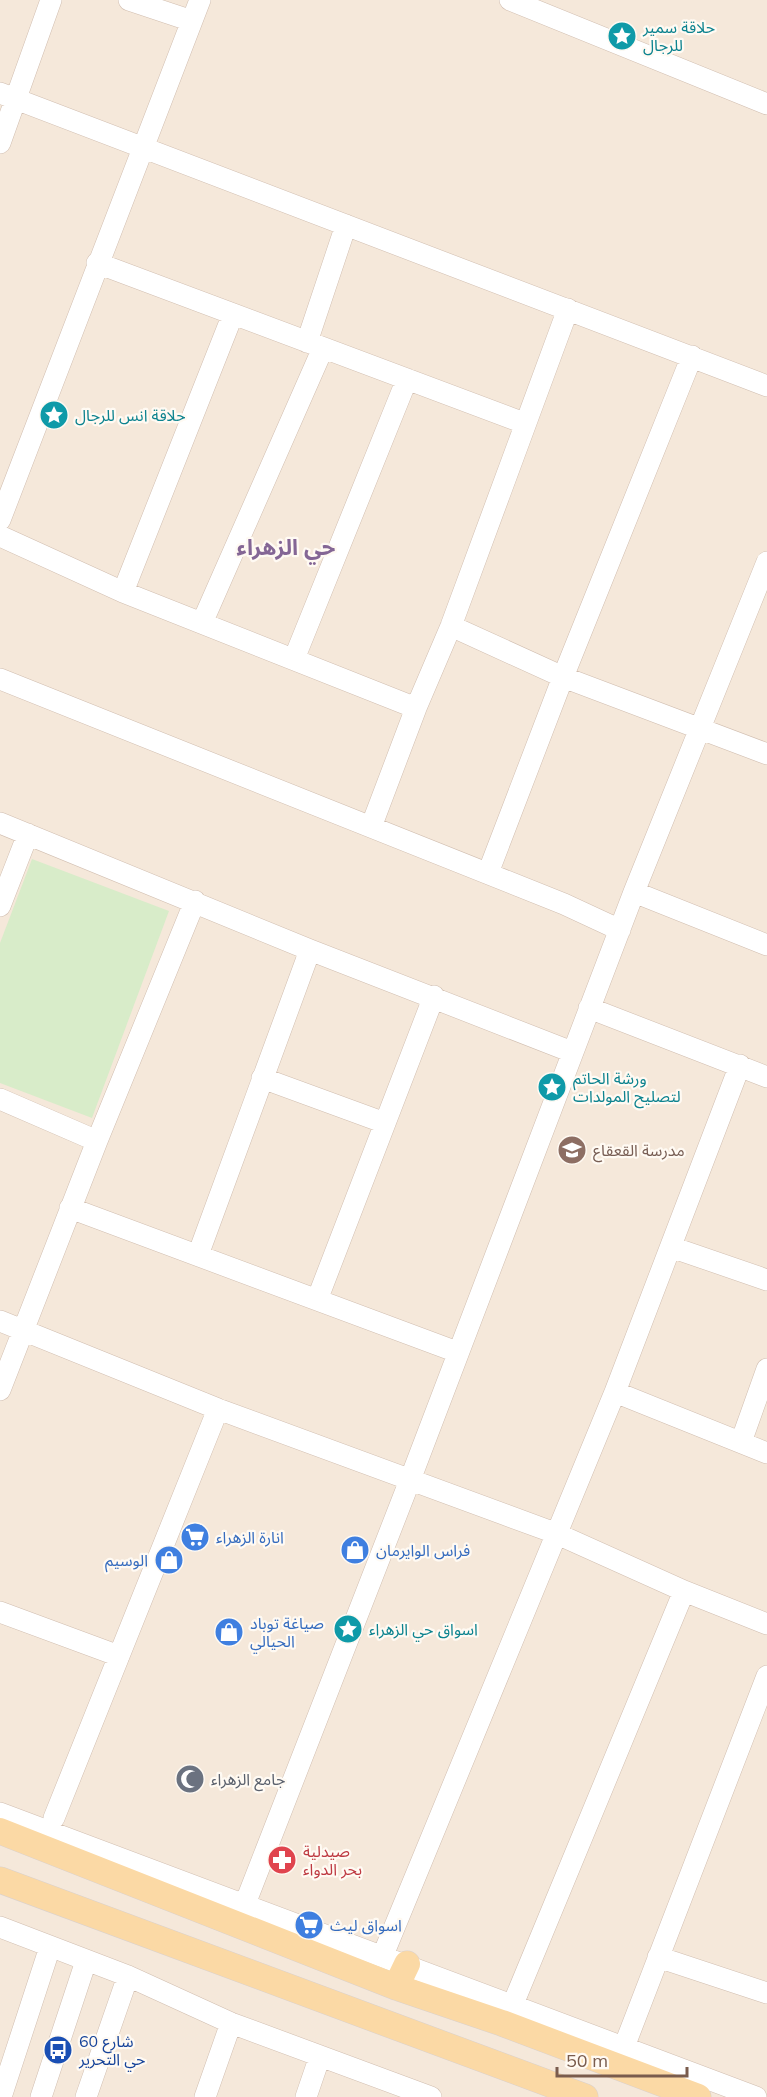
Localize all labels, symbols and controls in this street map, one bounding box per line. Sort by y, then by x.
place label: حلاقة سمير للرجال [642,17,715,56]
place icon: حلاقة سمير للرجال [606,20,638,52]
place icon: حلاقة انس للرجال [38,399,70,431]
place label: حلاقة انس للرجال [75,405,186,426]
district label: حي الزهراء [237,533,336,565]
place label: ورشة الحاتم لتصليح المولدات [573,1068,681,1109]
place icon: ورشة الحاتم لتصليح المولدات [536,1071,568,1103]
school or university icon: مدرسة القعقاع [556,1134,588,1166]
place label: مدرسة القعقاع [593,1140,685,1163]
supermarket icon: انارة الزهراء [179,1521,211,1553]
place label: انارة الزهراء [216,1527,284,1547]
shop icon: فراس الوايرمان [339,1534,371,1566]
place label: فراس الوايرمان [376,1540,470,1560]
shop icon: الوسيم [153,1544,185,1576]
place label: الوسيم [105,1550,148,1573]
place label: صياغة توباد الحيالي [250,1613,324,1654]
place icon: اسواق حي الزهراء [332,1613,364,1645]
shop icon: صياغة توباد الحيالي [213,1616,245,1648]
place label: اسواق حي الزهراء [369,1619,478,1642]
mosque icon: جامع الزهراء [174,1763,206,1795]
place label: جامع الزهراء [211,1769,285,1792]
place label: صيدلية بحر الدواء [303,1841,362,1879]
pharmacy icon: صيدلية بحر الدواء [266,1844,298,1876]
supermarket icon: اسواق ليث [293,1909,325,1941]
place label: اسواق ليث [330,1915,402,1935]
place label: شارع 60 حي التحرير [78,2031,145,2072]
bus stop icon: شارع 60 حي التحرير [42,2034,74,2066]
scale bar [557,2040,688,2078]
text: 50 m [566,2049,608,2072]

